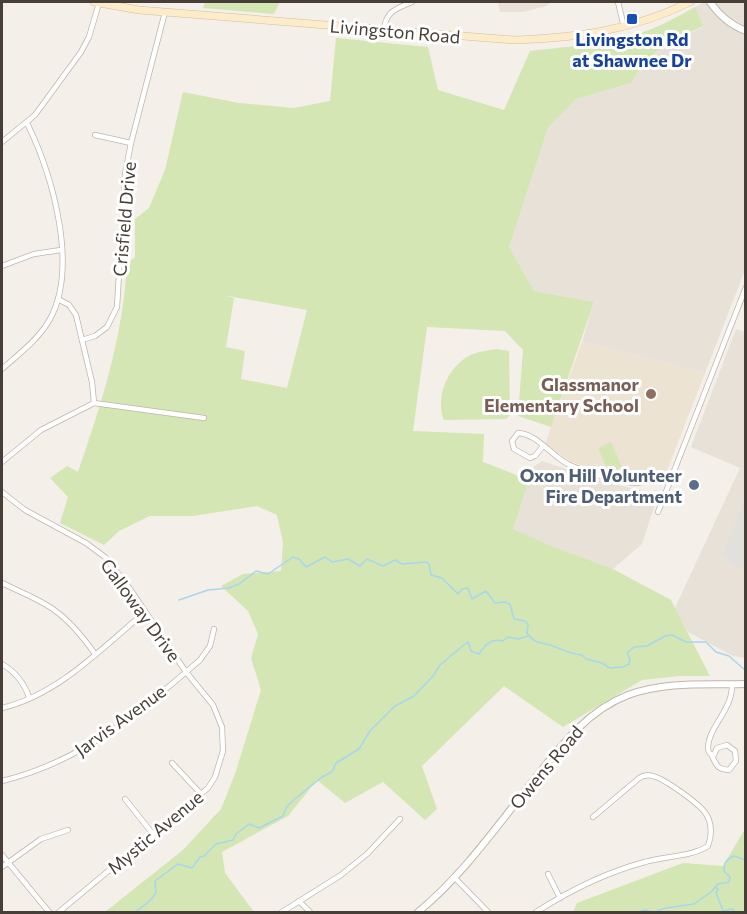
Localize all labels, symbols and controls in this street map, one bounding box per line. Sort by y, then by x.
marker: Livingston Rd at Shawnee Dr [625,12,639,26]
street label: Livingston Road [329,14,461,48]
place label: Livingston Rd at Shawnee Dr [572,28,692,71]
street label: Crisfield Drive [108,161,140,277]
place label: Glassmanor Elementary School [484,373,640,416]
marker: Glassmanor Elementary School [644,387,658,401]
place label: Oxon Hill Volunteer Fire Department [520,464,683,507]
marker: Oxon Hill Volunteer Fire Department [687,478,701,492]
street label: Galloway Drive [96,554,186,666]
street label: Jarvis Avenue [70,680,170,760]
street label: Owens Road [505,721,587,813]
street label: Mystic Avenue [103,786,207,878]

